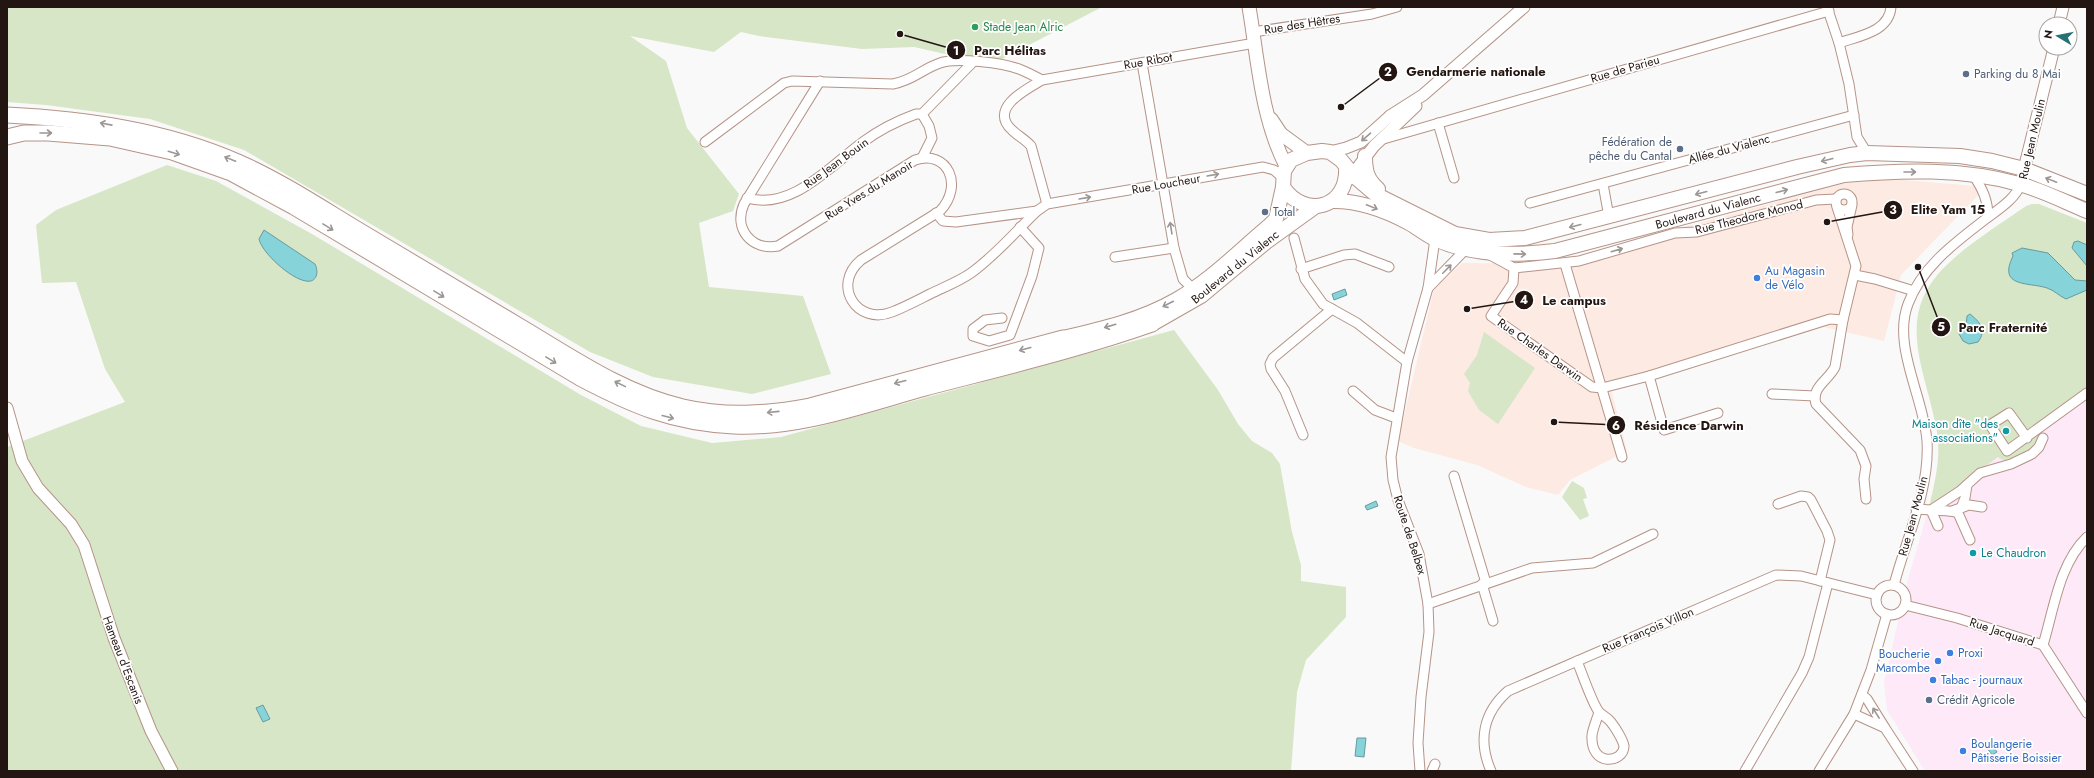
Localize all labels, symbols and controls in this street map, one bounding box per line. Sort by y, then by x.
street label: Rue des Hêtres [1263,9,1342,39]
north arrow [2038,16,2078,56]
place label: Stade Jean Alric [983,18,1063,36]
marker: Stade Jean Alric [970,22,980,32]
text: N [2040,29,2057,40]
callout: Parc Hélitas [946,38,1054,63]
text: Parc Hélitas [974,41,1046,60]
text: 1 [953,42,959,60]
street label: Rue Ribot [1122,48,1174,74]
street label: Rue de Parieu [1588,51,1662,87]
callout: Gendarmerie nationale [1378,59,1553,84]
text: Gendarmerie nationale [1406,62,1546,81]
text: 2 [1384,63,1392,81]
place label: Parking du 8 Mai [1974,65,2061,83]
marker: Parking du 8 Mai [1961,69,1971,79]
street label: Rue Jean Moulin [2014,97,2050,181]
one-way arrow [99,120,112,128]
one-way arrow [39,129,52,137]
street label: Allée du Vialenc [1686,129,1772,169]
one-way arrow [1361,132,1372,141]
street label: Rue Jean Bouin [800,133,872,193]
place label: Fédération de pêche du Cantal [1589,133,1672,165]
marker: Fédération de pêche du Cantal [1675,144,1685,154]
one-way arrow [167,150,180,157]
one-way arrow [225,155,237,163]
street label: Rue Yves du Manoir [821,155,917,224]
one-way arrow [1821,156,1834,164]
one-way arrow [1903,168,1916,176]
street label: Rue Loucheur [1130,169,1203,199]
one-way arrow [1206,171,1219,179]
one-way arrow [2045,175,2057,183]
one-way arrow [1775,187,1788,194]
street label: Boulevard du Vialenc [1653,188,1763,234]
one-way arrow [1695,190,1708,197]
one-way arrow [1078,193,1091,201]
street label: Rue Theodore Monod [1693,195,1805,239]
callout: Elite Yam 15 [1883,197,1994,222]
text: Elite Yam 15 [1911,200,1985,219]
text: 3 [1889,201,1897,219]
place label: Total [1273,203,1295,221]
one-way arrow [1366,203,1378,211]
marker: Total [1260,207,1270,217]
one-way arrow [1167,221,1175,234]
one-way arrow [1569,222,1582,230]
one-way arrow [322,224,334,232]
street label: Boulevard du Vialenc [1187,226,1283,308]
one-way arrow [1610,246,1623,254]
one-way arrow [1513,250,1526,258]
place label: Au Magasin de Vélo [1765,262,1825,294]
one-way arrow [1442,264,1452,274]
marker: Au Magasin de Vélo [1752,273,1762,283]
callout: Le campus [1514,287,1614,312]
one-way arrow [433,290,445,298]
text: 4 [1520,291,1528,309]
text: Le campus [1542,291,1606,310]
one-way arrow [1163,301,1175,308]
street label: Rue Charles Darwin [1494,314,1586,386]
callout: Parc Fraternité [1931,315,2056,340]
text: 5 [1937,318,1945,336]
text: Parc Fraternité [1958,318,2048,337]
one-way arrow [1104,323,1117,331]
one-way arrow [1019,345,1032,353]
one-way arrow [545,357,557,365]
one-way arrow [893,379,906,386]
one-way arrow [614,380,626,387]
one-way arrow [767,408,780,416]
one-way arrow [661,413,674,421]
callout: Résidence Darwin [1606,413,1751,438]
place label: Maison dîte "des associations" [1912,415,1998,447]
text: Résidence Darwin [1634,416,1744,435]
text: 6 [1612,417,1620,435]
marker: Maison dîte "des associations" [2001,426,2011,436]
street label: Rue Jean Moulin [1894,474,1932,558]
street label: Route de Belbex [1389,493,1432,578]
place label: Le Chaudron [1981,544,2046,562]
marker: Le Chaudron [1968,548,1978,558]
street label: Rue François Villon [1599,603,1697,657]
street label: Hameau d'Escanis [98,613,148,707]
street label: Rue Jacquard [1967,613,2037,651]
place label: Proxi [1958,644,1983,662]
place label: Boucherie Marcombe [1876,645,1930,677]
marker: Proxi [1945,648,1955,658]
marker: Boucherie Marcombe [1933,656,1943,666]
place label: Tabac - journaux [1941,671,2024,689]
marker: Tabac - journaux [1928,675,1938,685]
place label: Crédit Agricole [1937,691,2015,709]
marker: Crédit Agricole [1924,695,1934,705]
one-way arrow [1872,708,1880,719]
place label: Boulangerie Pâtisserie Boissier [1971,735,2063,767]
marker: Boulangerie Pâtisserie Boissier [1958,746,1968,756]

